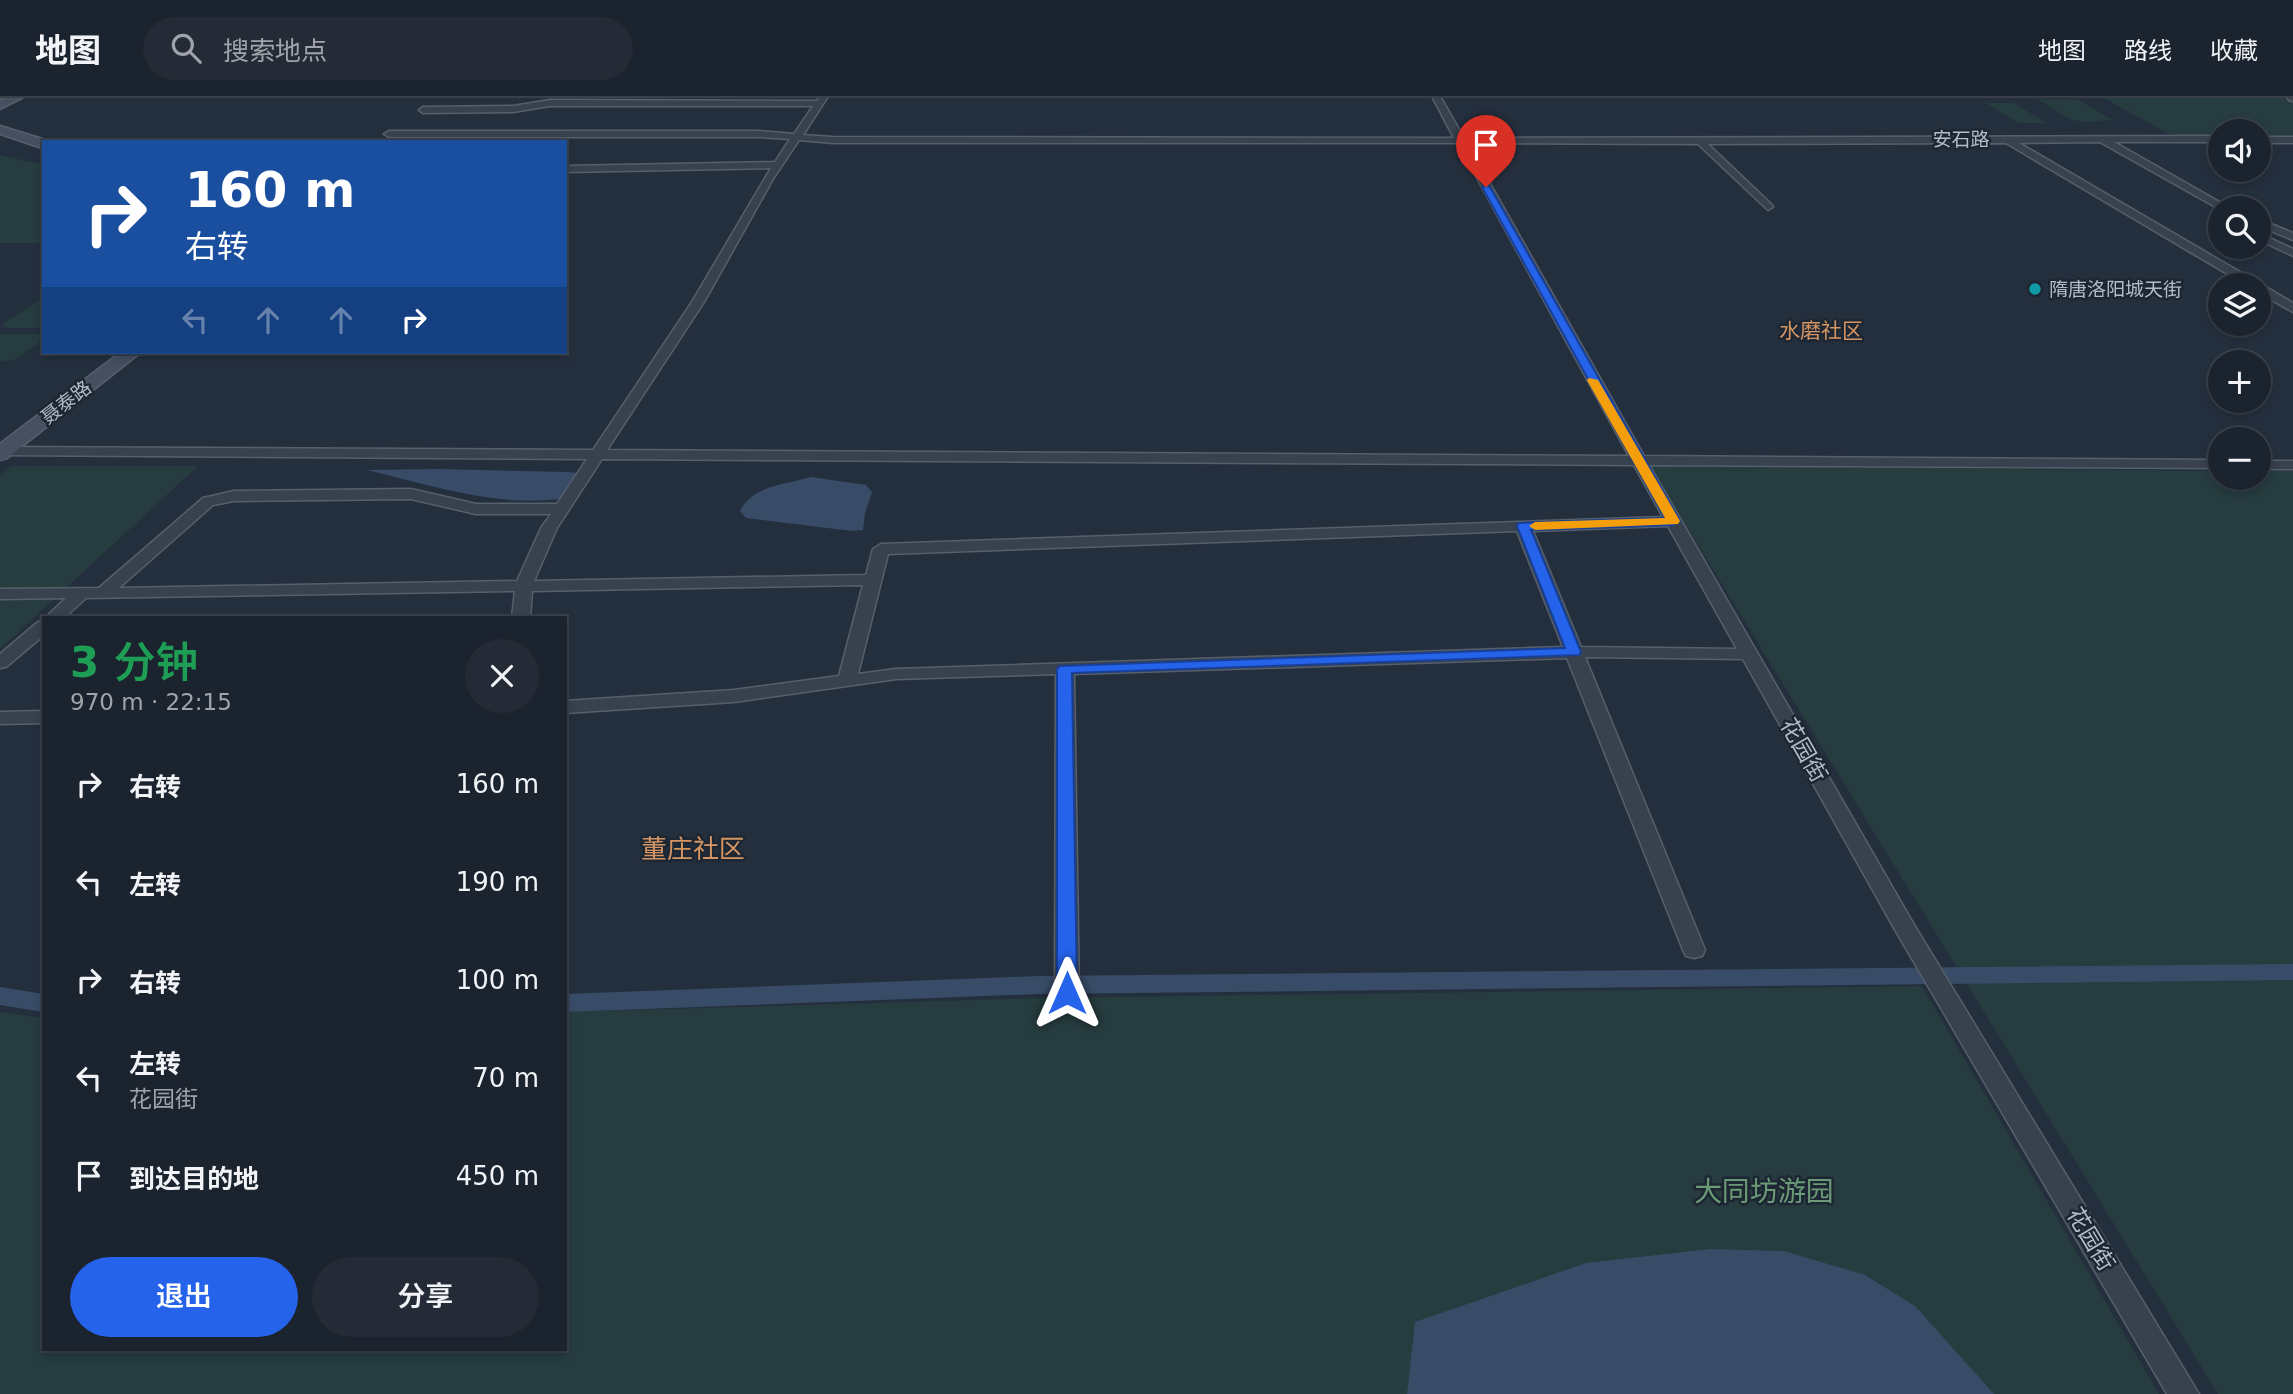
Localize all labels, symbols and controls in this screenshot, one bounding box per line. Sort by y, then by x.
search box [143,17,633,80]
icon: search [167,29,205,67]
text: 地图 [35,31,101,70]
text: 搜索地点 [223,36,327,66]
text: 地图 [2038,37,2086,65]
text: 路线 [2124,37,2172,65]
text: 收藏 [2210,37,2258,65]
pin [1456,115,1516,187]
map controls [2208,119,2271,490]
button: sound [2208,119,2271,182]
icon: arrive [1467,126,1505,164]
street label: 安石路 [1932,128,1990,150]
text: 160 m [185,162,355,219]
icon: right [70,168,161,259]
button: search [2208,196,2271,259]
text: 右转 [185,228,249,266]
button: layers [2208,273,2271,336]
place label: 隋唐洛阳城天街 [2049,278,2182,300]
marker: 隋唐洛阳城天街 [2027,281,2043,297]
icon: left [176,301,214,339]
icon: ahead [249,301,287,339]
icon: ahead [322,301,360,339]
icon: right [395,301,433,339]
district label: 水磨社区 [1779,319,1863,343]
button: + [2208,350,2271,413]
street label: 聂泰路 [37,376,95,428]
button: − [2208,427,2271,490]
text: 3 分钟 [70,638,198,687]
button: close [465,639,539,713]
text: 970 m · 22:15 [70,689,232,715]
street label: 花园街 [1775,714,1833,786]
icon: right [70,765,108,803]
text: 160 m [456,769,539,799]
text: 右转 [129,772,181,802]
district label: 董庄社区 [641,834,745,864]
icon: left [70,863,108,901]
text: 190 m [456,867,539,897]
text: 左转 [129,870,181,900]
position arrow [1030,956,1104,1030]
icon: right [70,961,108,999]
text: 100 m [456,965,539,995]
text: 右转 [129,968,181,998]
text: 左转 [129,1049,181,1079]
icon: left [70,1059,108,1097]
text: 70 m [472,1063,539,1093]
text: 花园街 [129,1086,198,1112]
icon: arrive [70,1157,108,1195]
text: 450 m [456,1161,539,1191]
text: 到达目的地 [129,1164,259,1194]
park label: 大同坊游园 [1694,1175,1834,1208]
street label: 花园街 [2062,1203,2120,1275]
button: 退出 [70,1257,298,1337]
button: 分享 [312,1257,539,1337]

